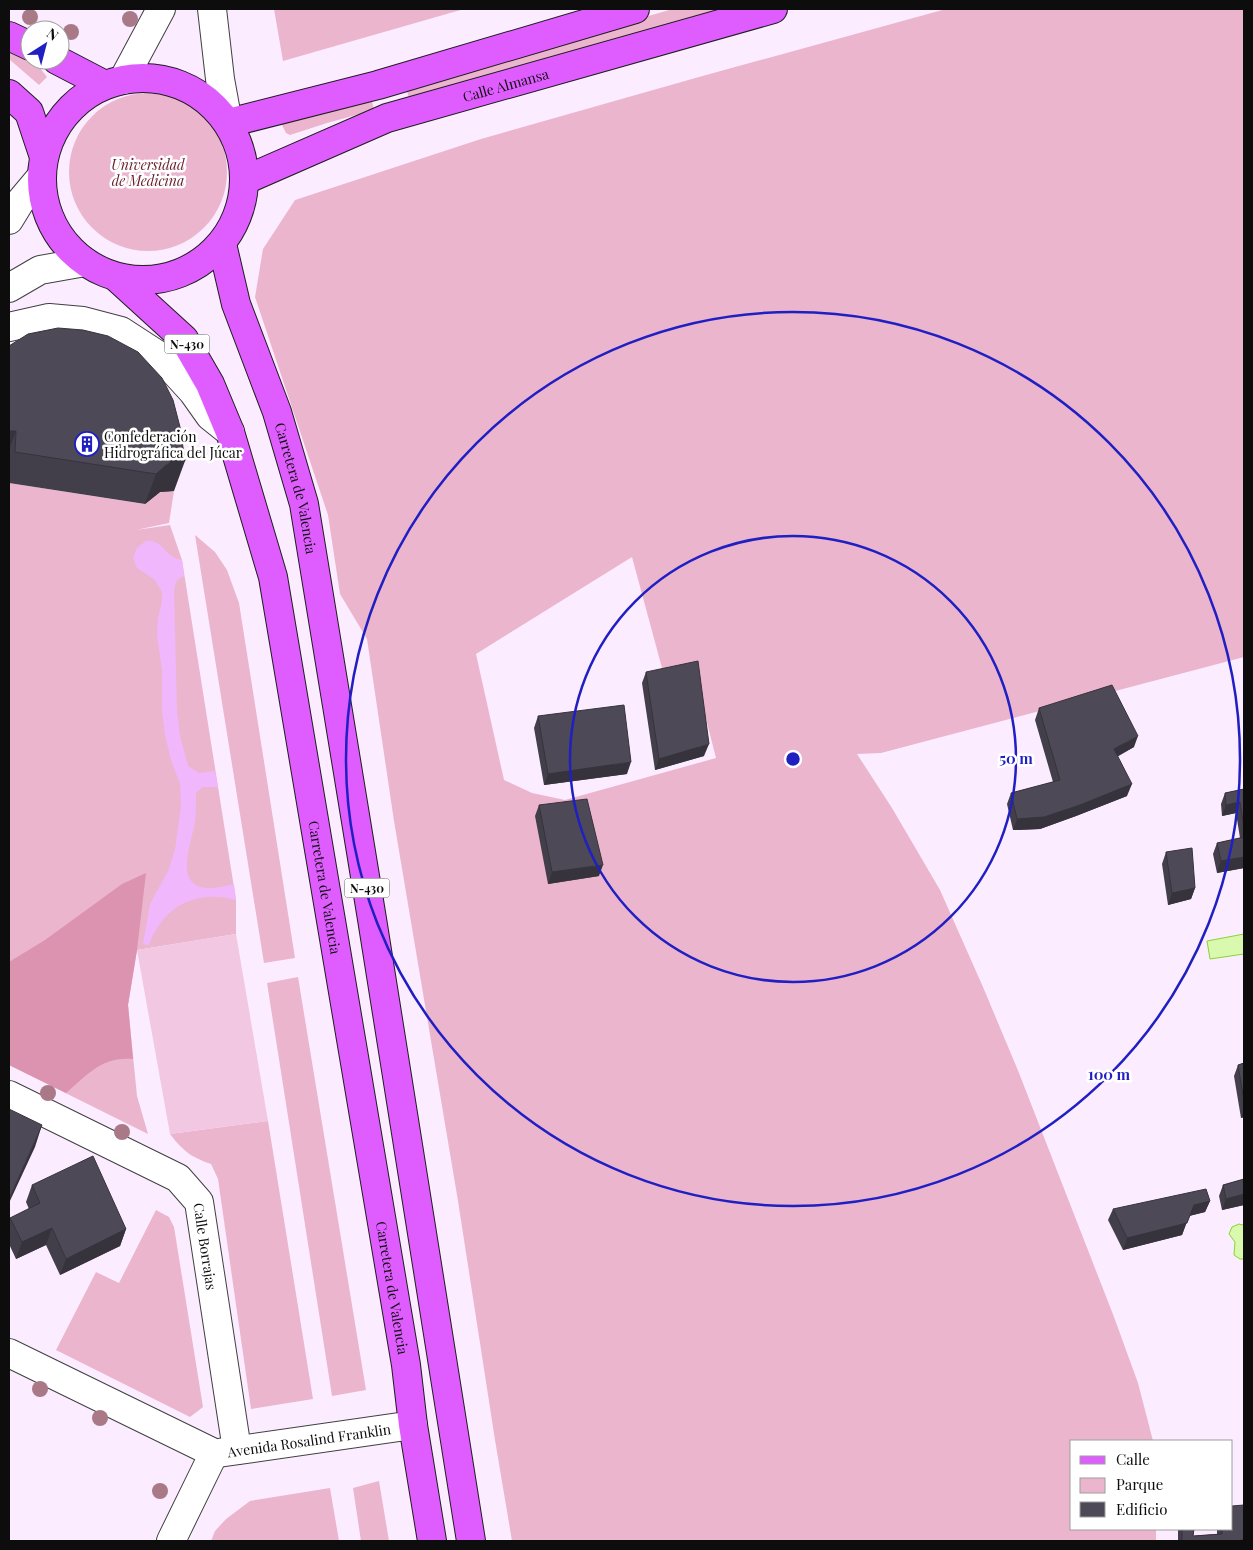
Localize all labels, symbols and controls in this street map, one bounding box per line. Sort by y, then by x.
north arrow [20,20,70,70]
text: N [43,23,63,45]
street label: Calle Almansa [460,63,551,106]
park label: Universidad de Medicina [111,155,185,190]
road number: N-430 [164,334,210,354]
street label: Carretera de Valencia [271,420,322,555]
place label: Confederación Hidrográfica del Júcar [104,427,243,462]
building icon: Confederación Hidrográfica del Júcar [74,431,100,457]
text: 50 m [999,748,1033,768]
centre of rings [784,750,802,768]
street label: Carretera de Valencia [305,819,346,956]
road number: N-430 [344,878,390,898]
text: 100 m [1088,1064,1131,1084]
street label: Calle Borrajas [190,1201,222,1291]
street label: Carretera de Valencia [372,1220,414,1356]
street label: Avenida Rosalind Franklin [225,1419,393,1461]
legend [1070,1440,1233,1530]
text: Calle [1116,1449,1150,1469]
text: Parque [1116,1474,1163,1494]
text: Edificio [1116,1499,1167,1519]

